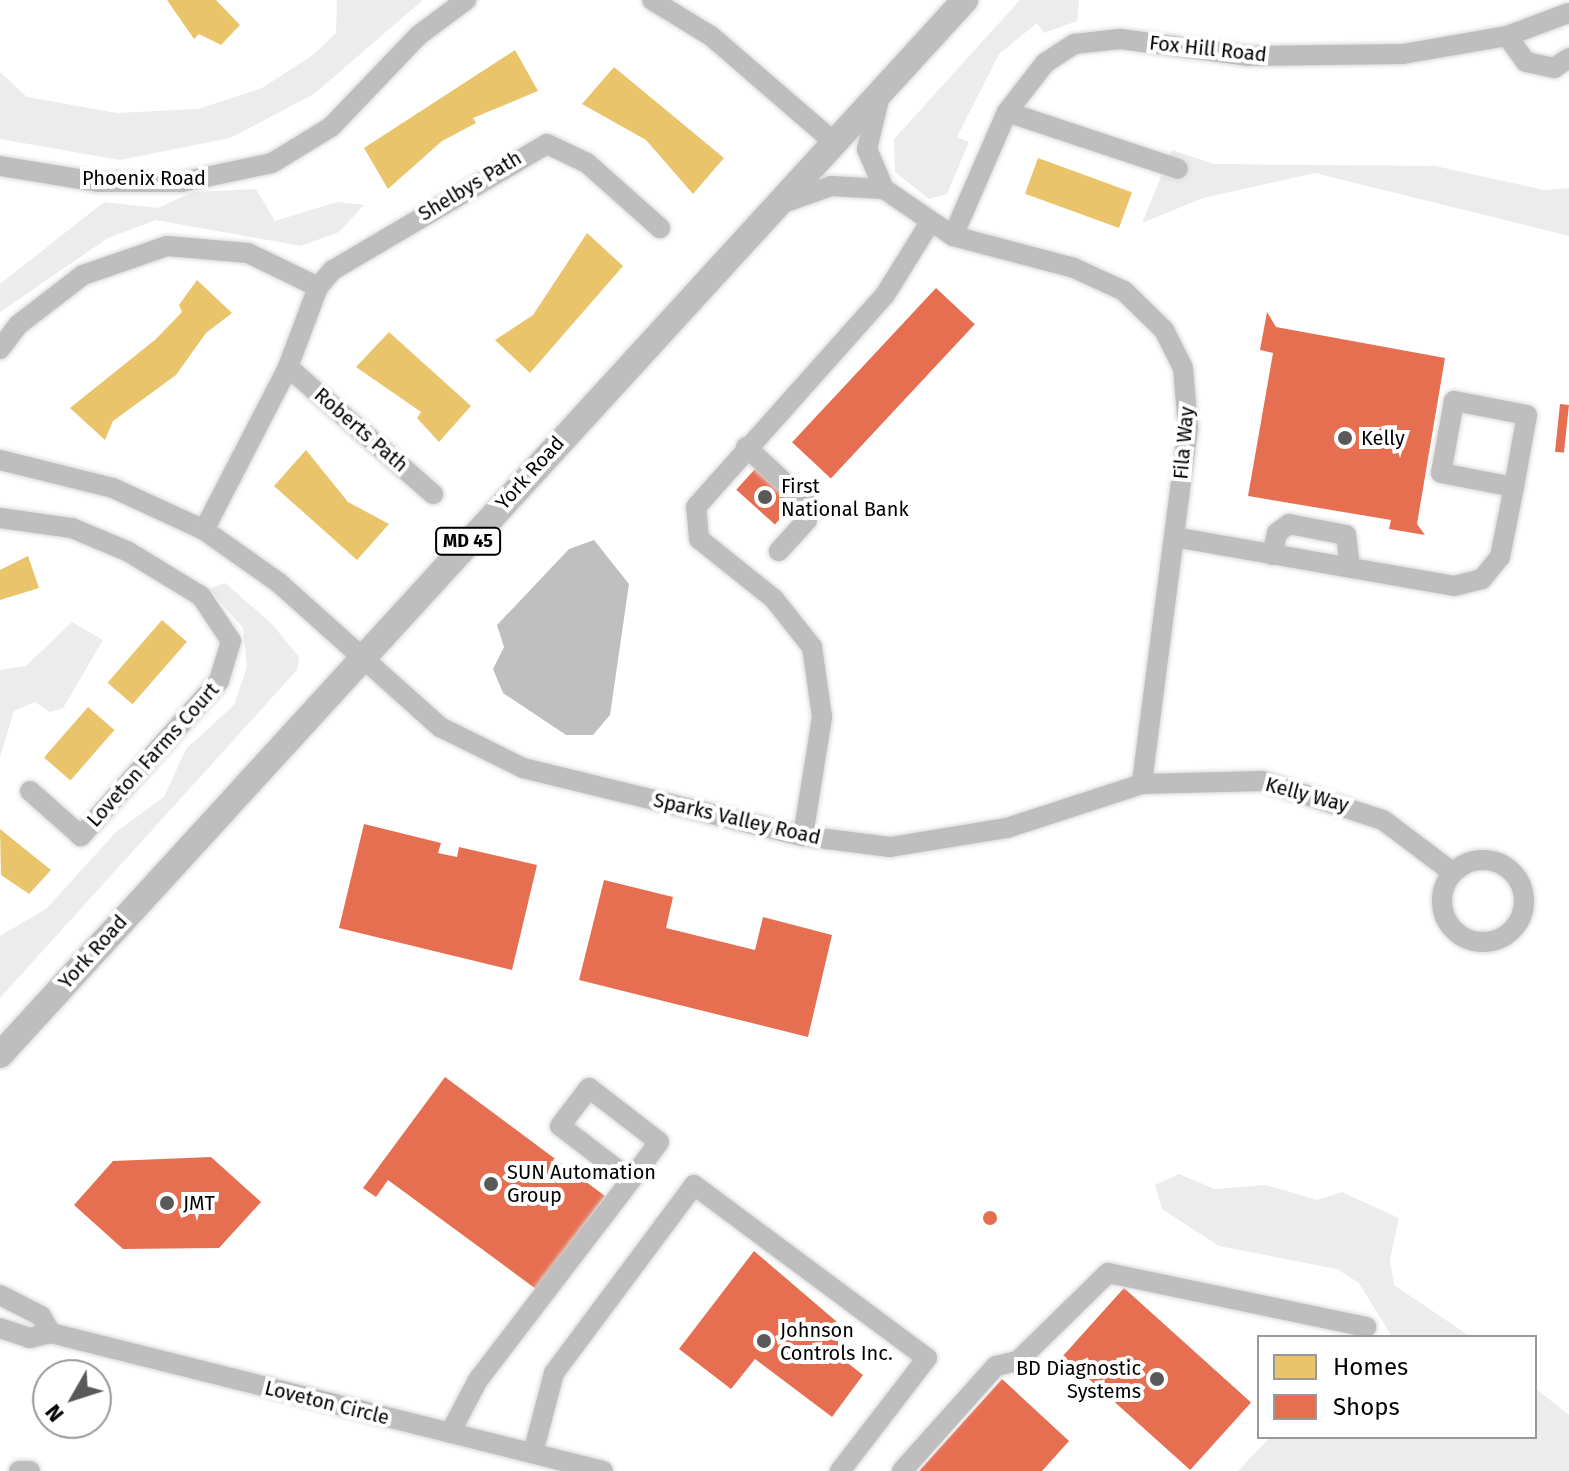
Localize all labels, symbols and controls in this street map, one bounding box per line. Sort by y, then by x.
street label: Fox Hill Road [1148,31,1268,67]
street label: Shelbys Path [414,146,526,226]
street label: Phoenix Road [82,166,206,190]
street label: Roberts Path [309,383,413,477]
street label: Fila Way [1169,406,1199,480]
place label: Kelly [1361,426,1405,450]
marker: Kelly [1336,429,1354,447]
street label: York Road [491,431,569,515]
place label: First National Bank [781,474,909,521]
marker: First National Bank [756,488,774,506]
road number: MD 45 [434,527,502,555]
street label: Loveton Farms Court [82,678,224,832]
street label: Kelly Way [1263,772,1351,818]
street label: Sparks Valley Road [651,788,823,850]
street label: York Road [54,910,132,994]
place label: SUN Automation Group [507,1160,656,1207]
marker: SUN Automation Group [482,1175,500,1193]
place label: JMT [183,1191,215,1215]
marker: JMT [158,1194,176,1212]
place label: Johnson Controls Inc. [780,1318,893,1365]
marker: Johnson Controls Inc. [755,1332,773,1350]
legend [1257,1335,1537,1439]
text: Homes [1333,1353,1408,1381]
place label: BD Diagnostic Systems [1016,1356,1141,1403]
north arrow [32,1359,112,1439]
marker: BD Diagnostic Systems [1148,1370,1166,1388]
street label: Loveton Circle [262,1376,392,1430]
text: Shops [1333,1393,1400,1421]
text: N [39,1399,70,1427]

